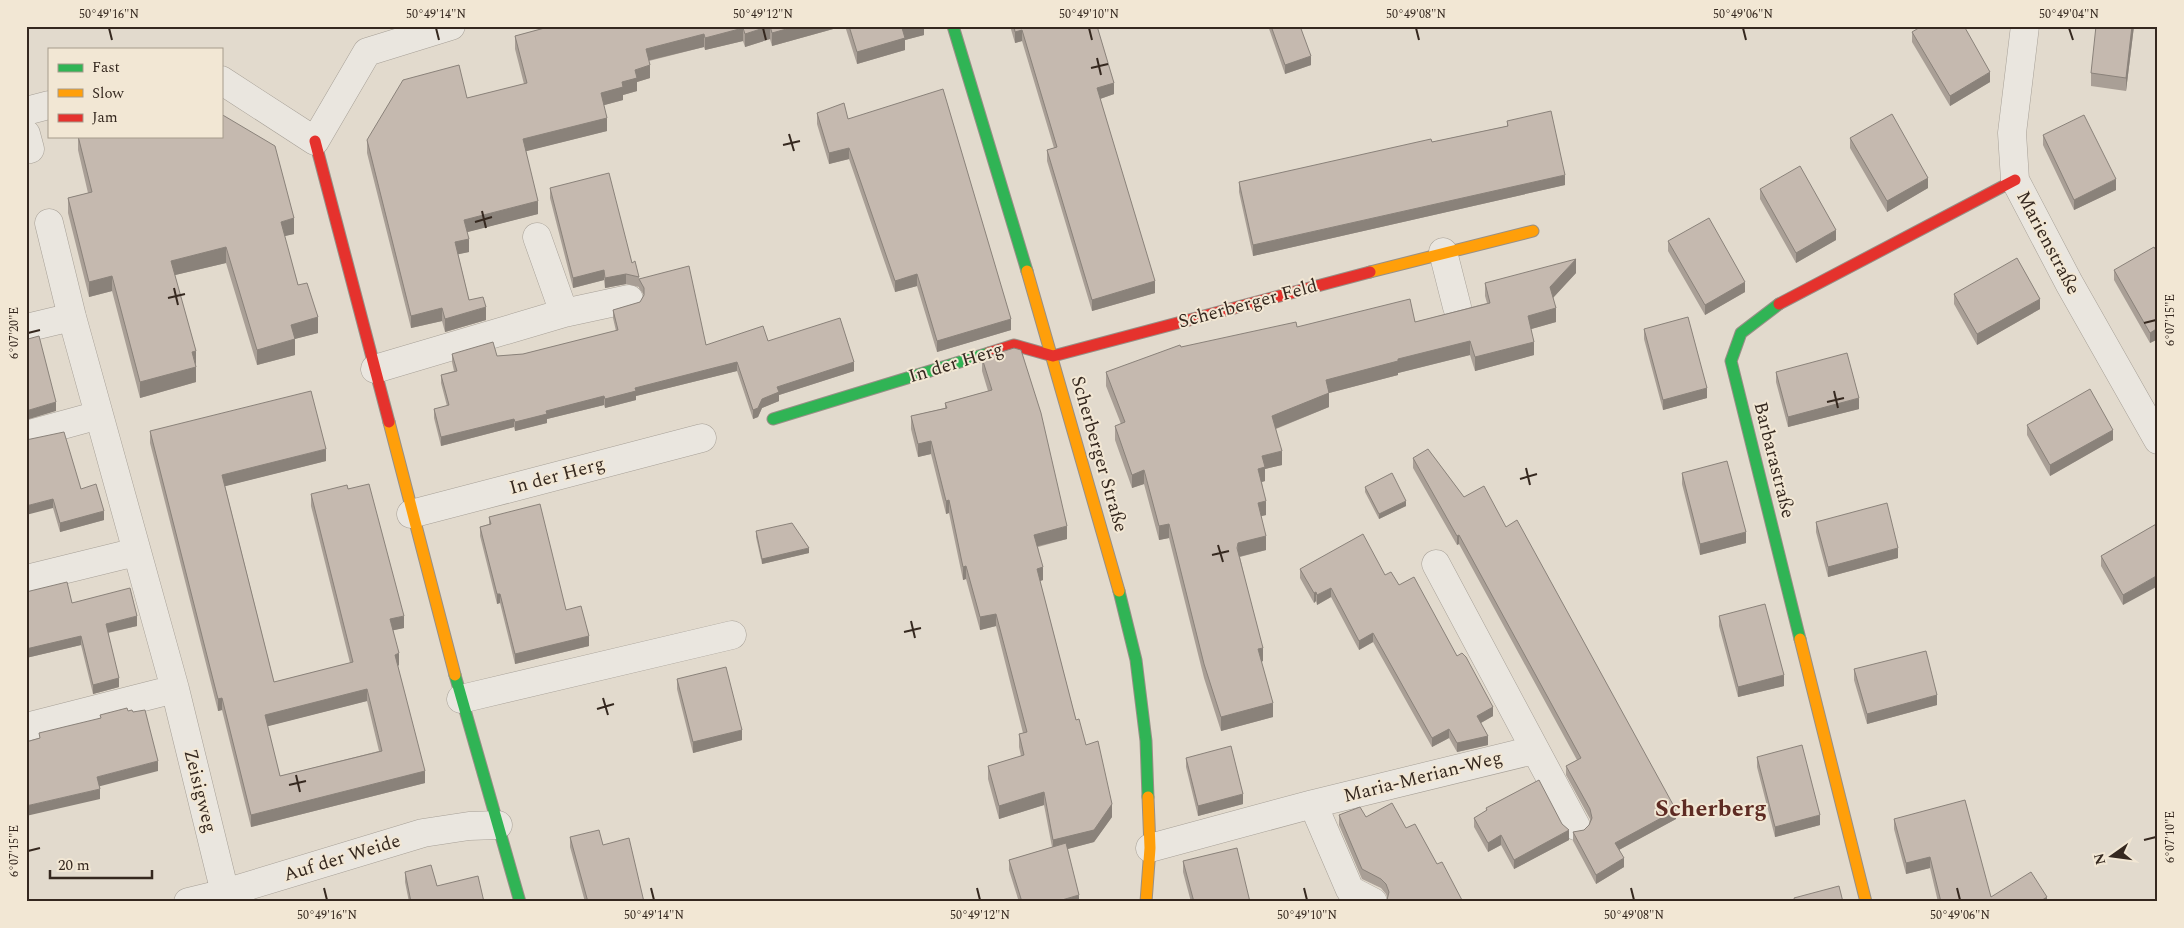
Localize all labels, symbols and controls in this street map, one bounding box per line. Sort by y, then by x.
text: 50°49'16"N [79,5,139,24]
text: 50°49'14"N [406,5,466,24]
text: 50°49'12"N [733,5,793,24]
text: 50°49'10"N [1059,5,1119,24]
text: 50°49'08"N [1386,5,1446,24]
text: 50°49'06"N [1713,5,1773,24]
text: 50°49'04"N [2039,5,2099,24]
legend [48,48,222,138]
text: Fast [92,56,120,79]
text: Slow [92,82,124,105]
text: Jam [92,106,118,129]
street label: Marienstraße [2008,186,2088,300]
street label: Scherberger Feld [1175,271,1321,337]
text: 6°07'15"E [2161,294,2180,346]
text: 6°07'20"E [5,307,24,359]
street label: In der Herg [905,335,1007,391]
street label: Scherberger Straße [1063,372,1135,536]
street label: Barbarastraße [1746,399,1802,521]
street label: In der Herg [506,449,608,503]
street label: Maria-Merian-Weg [1340,743,1506,811]
street label: Zeisigweg [176,746,224,836]
district label: Scherberg [1655,791,1767,827]
text: 6°07'10"E [2161,811,2180,863]
text: 6°07'15"E [5,825,24,877]
street label: Auf der Weide [280,826,404,890]
north arrow [2086,830,2136,880]
scale bar [50,848,152,880]
text: N [2088,851,2111,867]
text: 20 m [58,854,90,877]
text: 50°49'16"N [297,906,357,925]
text: 50°49'14"N [624,906,684,925]
text: 50°49'12"N [950,906,1010,925]
text: 50°49'10"N [1277,906,1337,925]
text: 50°49'08"N [1604,906,1664,925]
text: 50°49'06"N [1930,906,1990,925]

